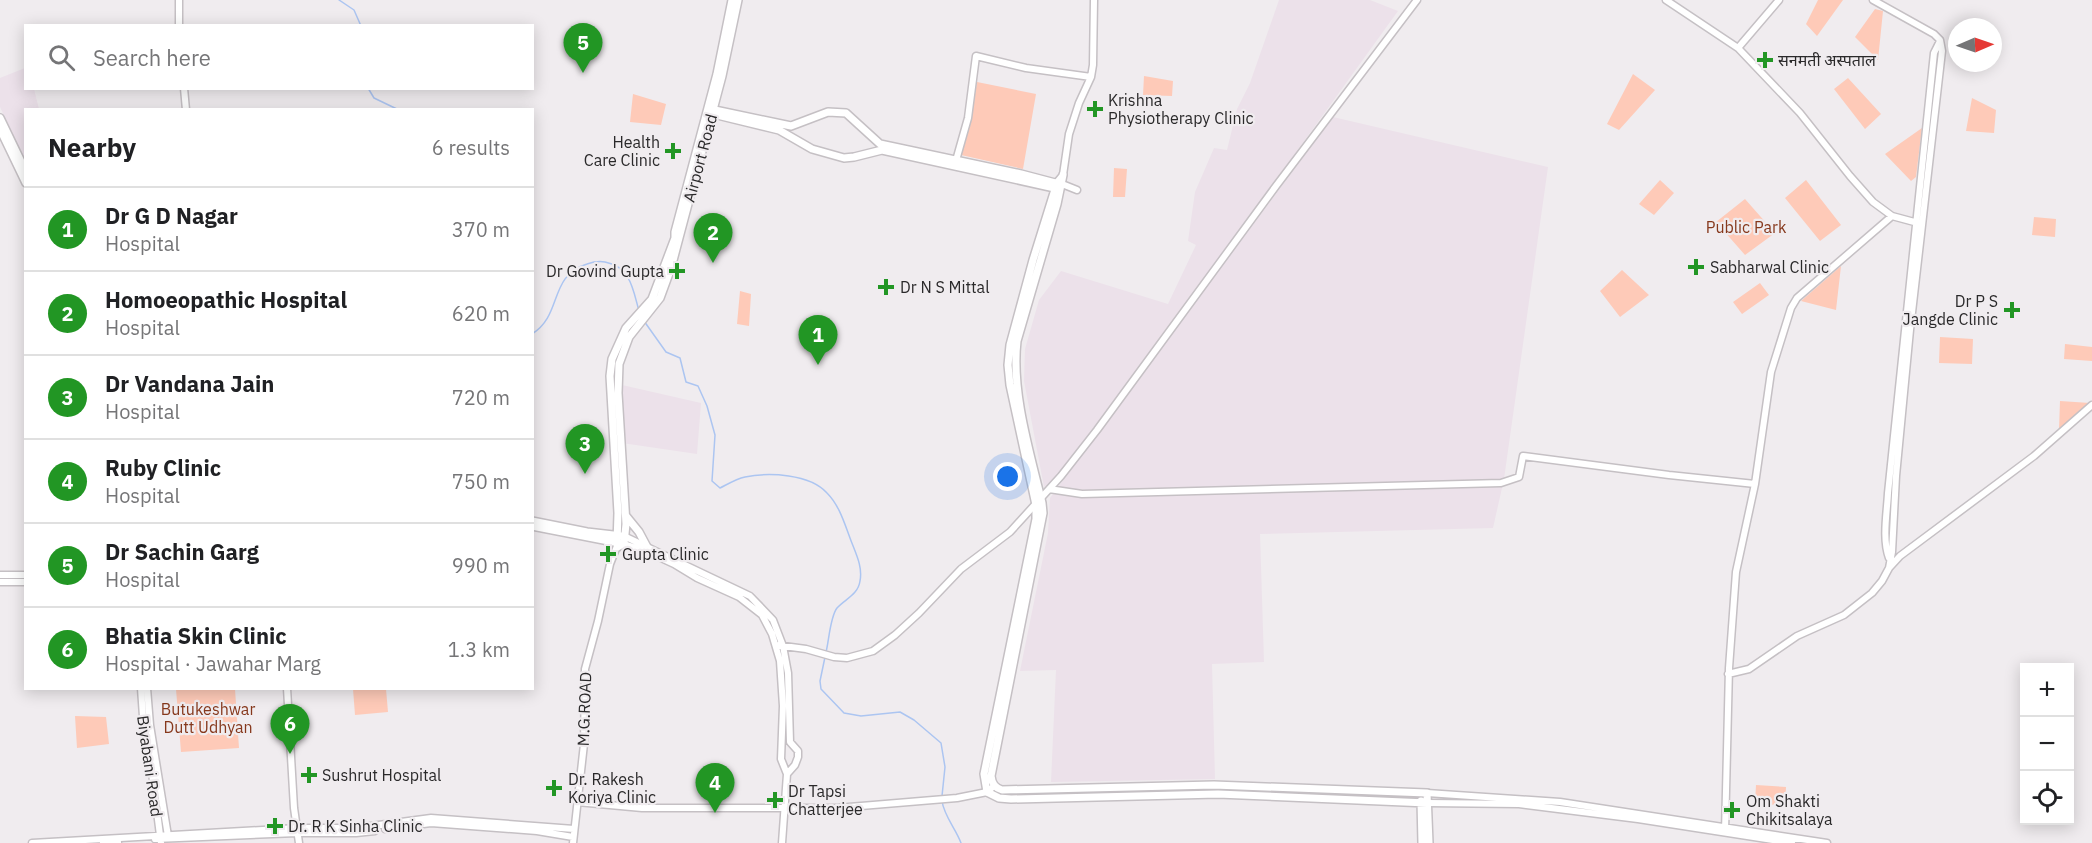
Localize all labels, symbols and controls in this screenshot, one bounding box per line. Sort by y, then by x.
north arrow [1948,18,2002,72]
pin: 5 [564,23,602,73]
search box [24,24,534,90]
icon: search [45,41,78,74]
text: Search here [93,43,211,72]
place label: सनमती अस्पताल [1778,50,1877,70]
marker: सनमती अस्पताल [1756,51,1774,69]
place label: Krishna Physiotherapy Clinic [1108,90,1254,128]
marker: Krishna Physiotherapy Clinic [1086,100,1104,118]
street label: Airport Road [679,112,721,204]
text: Nearby [48,130,136,164]
place label: Health Care Clinic [584,132,660,170]
text: 6 results [432,134,510,161]
marker: Health Care Clinic [664,142,682,160]
text: Dr G D Nagar [105,201,238,230]
pin: 2 [694,214,732,263]
text: 1 [62,216,74,243]
text: 370 m [452,216,510,243]
park label: Public Park [1706,217,1787,237]
text: Hospital [105,230,180,257]
place label: Sabharwal Clinic [1710,257,1829,277]
marker: Sabharwal Clinic [1687,258,1705,276]
place label: Dr Govind Gupta [546,261,664,281]
marker: Dr Govind Gupta [668,262,686,280]
place label: Dr N S Mittal [900,277,990,297]
marker: Dr N S Mittal [877,278,895,296]
text: Homoeopathic Hospital [105,285,347,314]
place label: Dr P S Jangde Clinic [1903,291,1998,329]
text: 2 [62,300,74,327]
text: 620 m [452,300,510,327]
marker: Dr P S Jangde Clinic [2003,301,2021,319]
text: Hospital [105,314,180,341]
pin: 1 [798,316,838,365]
text: Dr Vandana Jain [105,369,274,398]
text: 3 [62,384,74,411]
text: 720 m [452,384,510,411]
text: Hospital [105,398,180,425]
pin: 3 [566,424,604,474]
text: Ruby Clinic [105,453,221,482]
your location [993,462,1022,491]
text: 4 [62,468,74,495]
text: 750 m [452,468,510,495]
text: Hospital [105,482,180,509]
text: Dr Sachin Garg [105,537,259,566]
place label: Gupta Clinic [622,544,709,564]
marker: Gupta Clinic [599,545,617,563]
text: 5 [62,552,74,579]
text: 990 m [452,552,510,579]
text: Hospital [105,566,180,593]
text: Bhatia Skin Clinic [105,621,287,650]
text: 6 [62,636,74,663]
text: 1.3 km [448,636,510,663]
text: Hospital · Jawahar Marg [105,650,321,677]
map controls [2020,663,2074,825]
button: + [2020,663,2074,717]
street label: M.G.ROAD [573,671,595,747]
park label: Butukeshwar Dutt Udhyan [161,699,255,737]
pin: 6 [270,704,310,754]
street label: Biyabani Road [133,714,167,818]
button: − [2020,717,2074,771]
pin: 4 [696,764,734,813]
place label: Sushrut Hospital [322,765,441,785]
marker: Sushrut Hospital [300,766,318,784]
place label: Dr. Rakesh Koriya Clinic [568,769,656,807]
button: locate [2020,771,2074,825]
marker: Dr. Rakesh Koriya Clinic [545,779,563,797]
place label: Dr Tapsi Chatterjee [788,781,863,819]
marker: Dr Tapsi Chatterjee [766,791,784,809]
place label: Om Shakti Chikitsalaya [1746,791,1833,829]
marker: Om Shakti Chikitsalaya [1723,801,1741,819]
place label: Dr. R K Sinha Clinic [288,816,423,836]
marker: Dr. R K Sinha Clinic [266,817,284,835]

